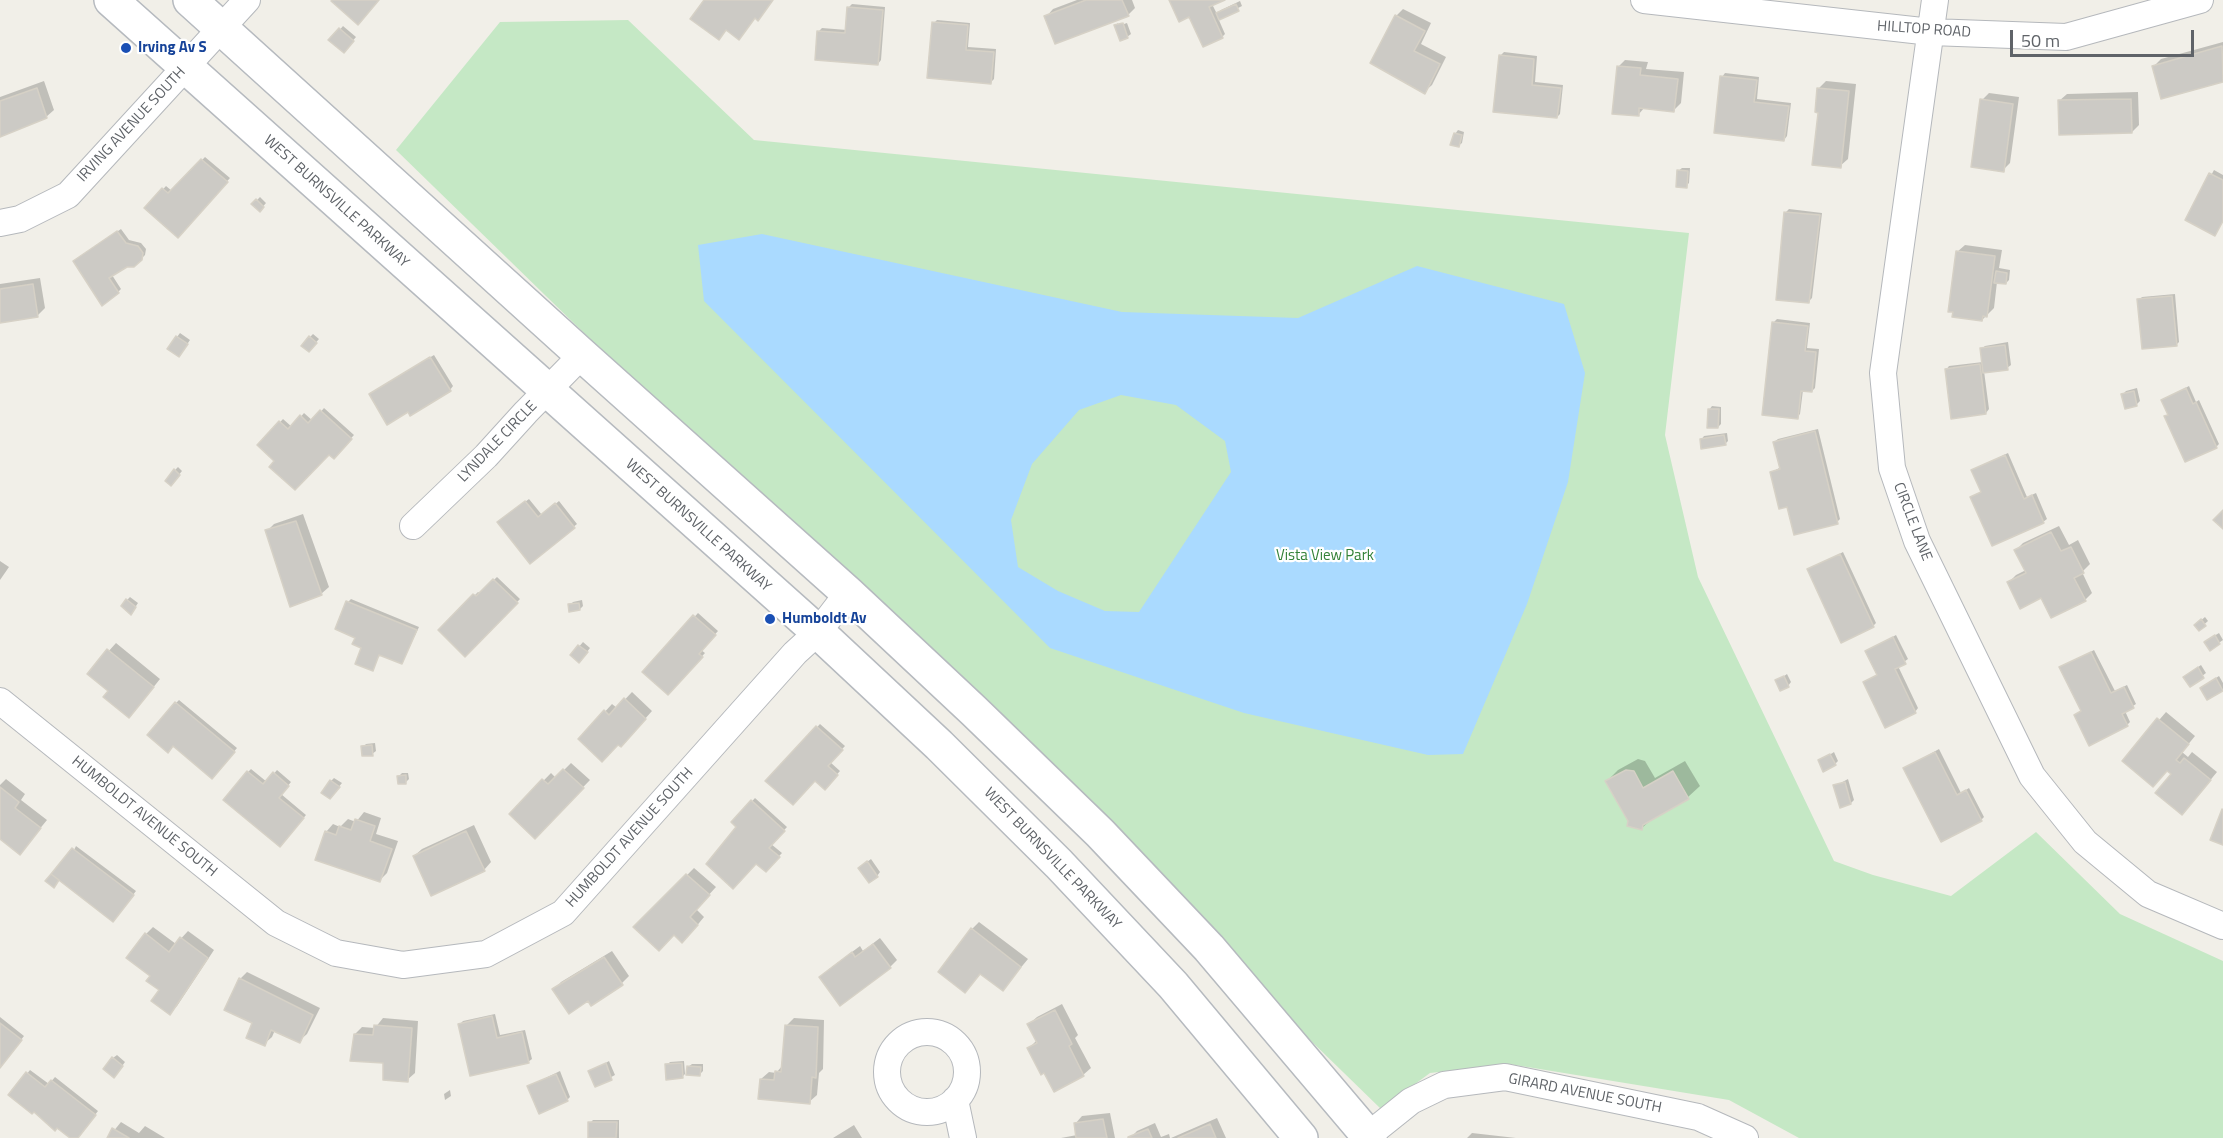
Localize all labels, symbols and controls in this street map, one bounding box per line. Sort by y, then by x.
street label: HILLTOP ROAD [1876,18,1972,42]
scale bar [2013,18,2198,56]
text: 50 m [2021,27,2060,54]
place label: Irving Av S [138,39,207,57]
marker: Irving Av S [119,41,133,55]
street label: IRVING AVENUE SOUTH [74,64,190,186]
street label: WEST BURNSVILLE PARKWAY [259,132,413,272]
street label: LYNDALE CIRCLE [455,398,541,486]
street label: WEST BURNSVILLE PARKWAY [621,456,775,596]
street label: CIRCLE LANE [1889,480,1935,564]
park label: Vista View Park [1276,547,1374,565]
place label: Humboldt Av [782,610,867,628]
marker: Humboldt Av [763,612,777,626]
street label: HUMBOLDT AVENUE SOUTH [68,753,220,881]
street label: HUMBOLDT AVENUE SOUTH [562,764,698,912]
street label: WEST BURNSVILLE PARKWAY [980,784,1124,934]
street label: GIRARD AVENUE SOUTH [1507,1070,1663,1118]

